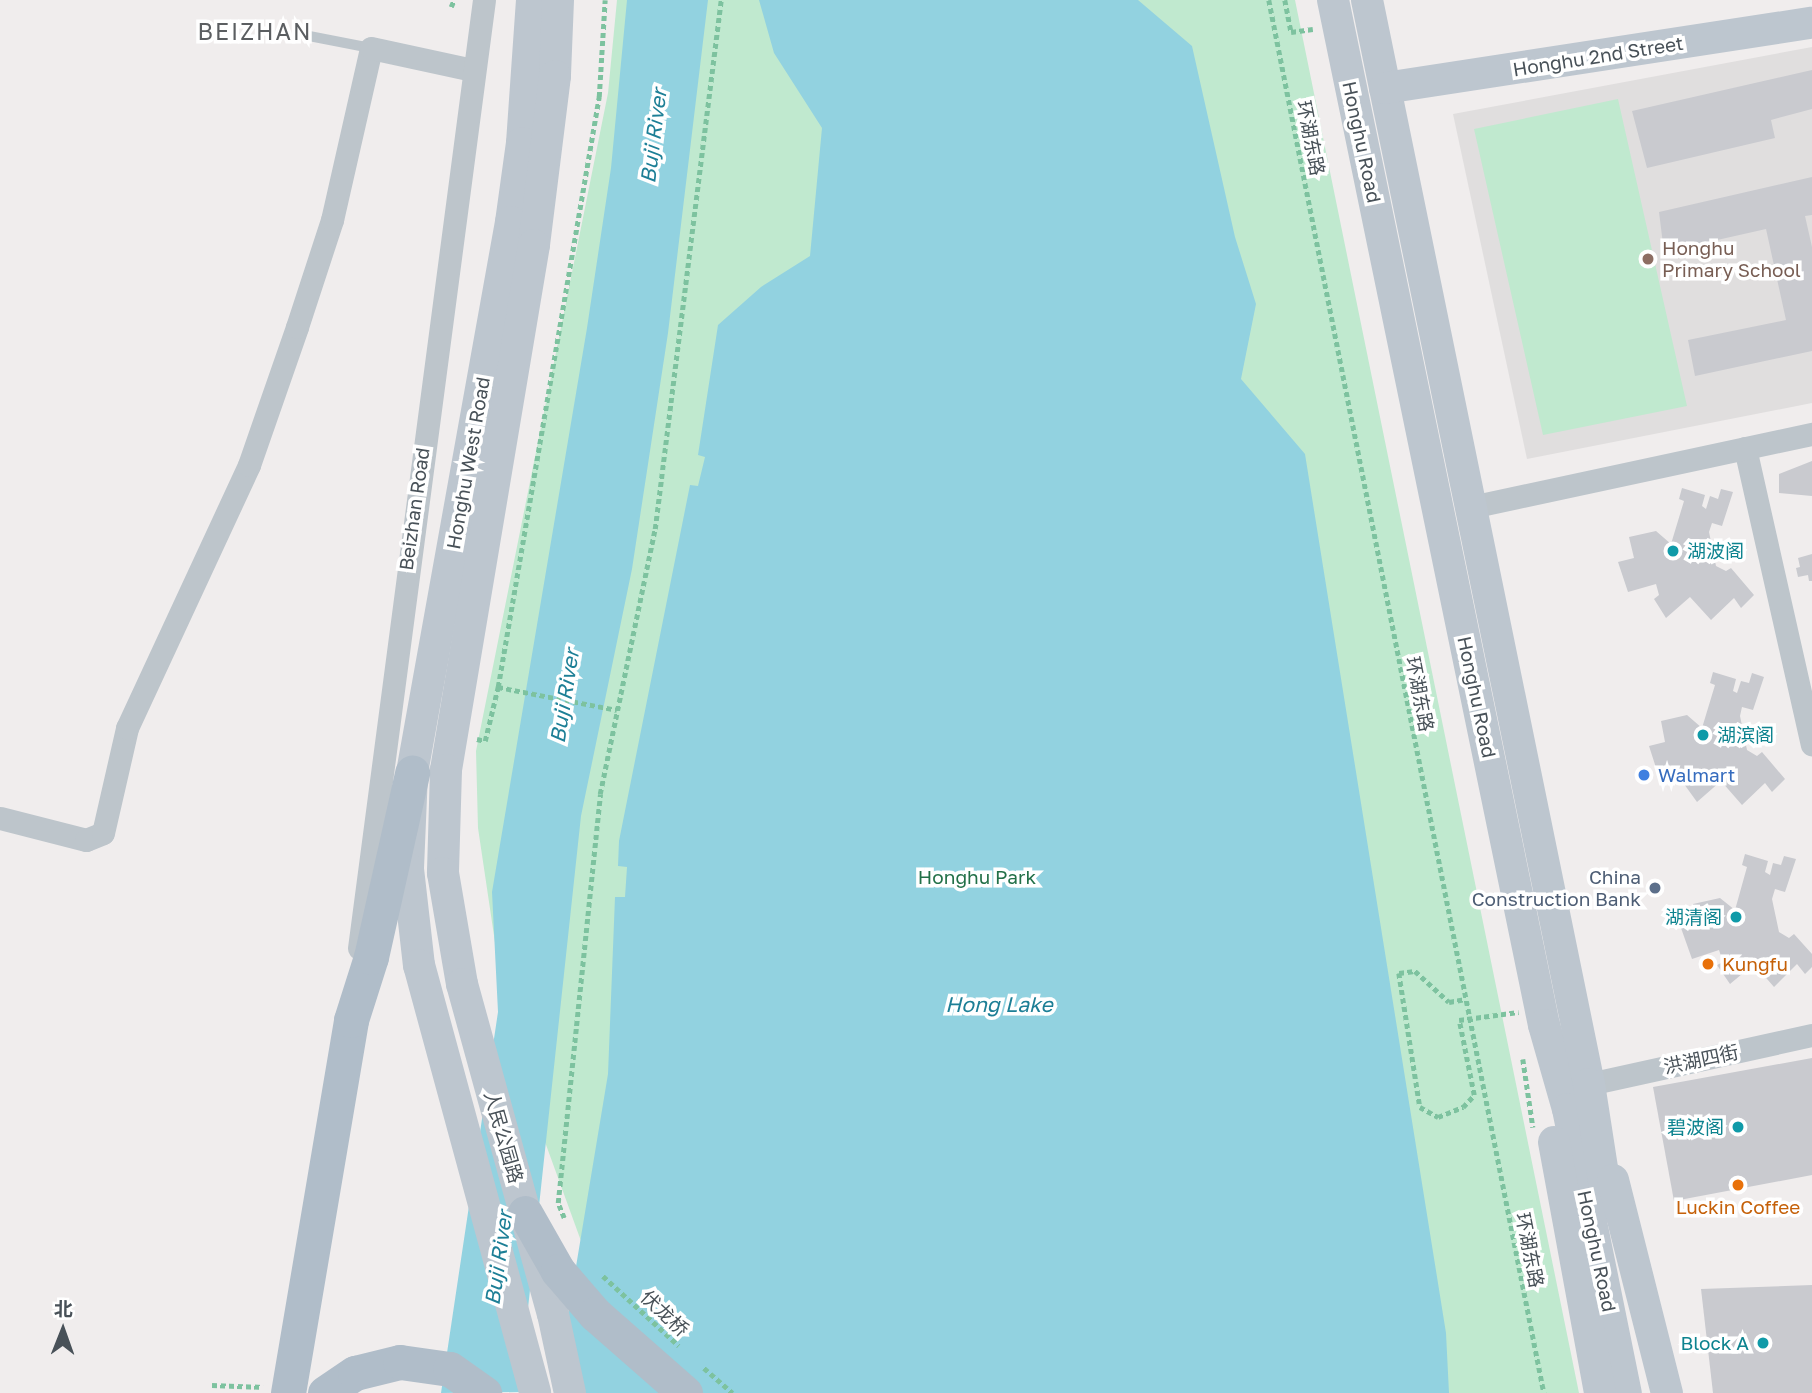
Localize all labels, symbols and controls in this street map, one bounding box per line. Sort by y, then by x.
district label: BEIZHAN [198,17,312,45]
street label: Honghu 2nd Street [1511,31,1685,81]
street label: Honghu Road [1338,79,1386,205]
water label: Buji River [635,87,671,185]
street label: 环湖东路 [1293,99,1329,177]
place label: Honghu Primary School [1662,237,1801,281]
marker: Honghu Primary School [1640,251,1656,267]
street label: Honghu West Road [442,375,494,551]
street label: Beizhan Road [394,446,434,572]
place label: 湖波阁 [1687,540,1744,562]
marker: 湖波阁 [1665,543,1681,559]
street label: Honghu Road [1453,634,1501,760]
water label: Buji River [544,647,584,745]
street label: 环湖东路 [1402,655,1438,733]
place label: 湖滨阁 [1717,724,1774,746]
marker: 湖滨阁 [1695,727,1711,743]
place label: Walmart [1658,764,1735,786]
marker: Walmart [1636,767,1652,783]
park label: Honghu Park [918,866,1036,888]
place label: China Construction Bank [1472,866,1641,910]
marker: China Construction Bank [1647,880,1663,896]
place label: 湖清阁 [1665,906,1722,928]
marker: 湖清阁 [1728,909,1744,925]
place label: Kungfu [1722,953,1788,975]
marker: Kungfu [1700,956,1716,972]
water label: Hong Lake [945,991,1053,1017]
street label: 洪湖四街 [1661,1040,1741,1078]
street label: 人民公园路 [480,1088,528,1186]
place label: 碧波阁 [1667,1116,1724,1138]
marker: 碧波阁 [1730,1119,1746,1135]
marker: Luckin Coffee [1730,1177,1746,1193]
street label: Honghu Road [1573,1188,1621,1314]
place label: Luckin Coffee [1676,1196,1800,1218]
water label: Buji River [479,1209,517,1307]
street label: 环湖东路 [1512,1211,1548,1289]
street label: 伏龙桥 [636,1285,694,1341]
north arrow [28,1295,98,1365]
text: 北 [54,1297,73,1320]
place label: Block A [1680,1332,1749,1354]
marker: Block A [1755,1335,1771,1351]

